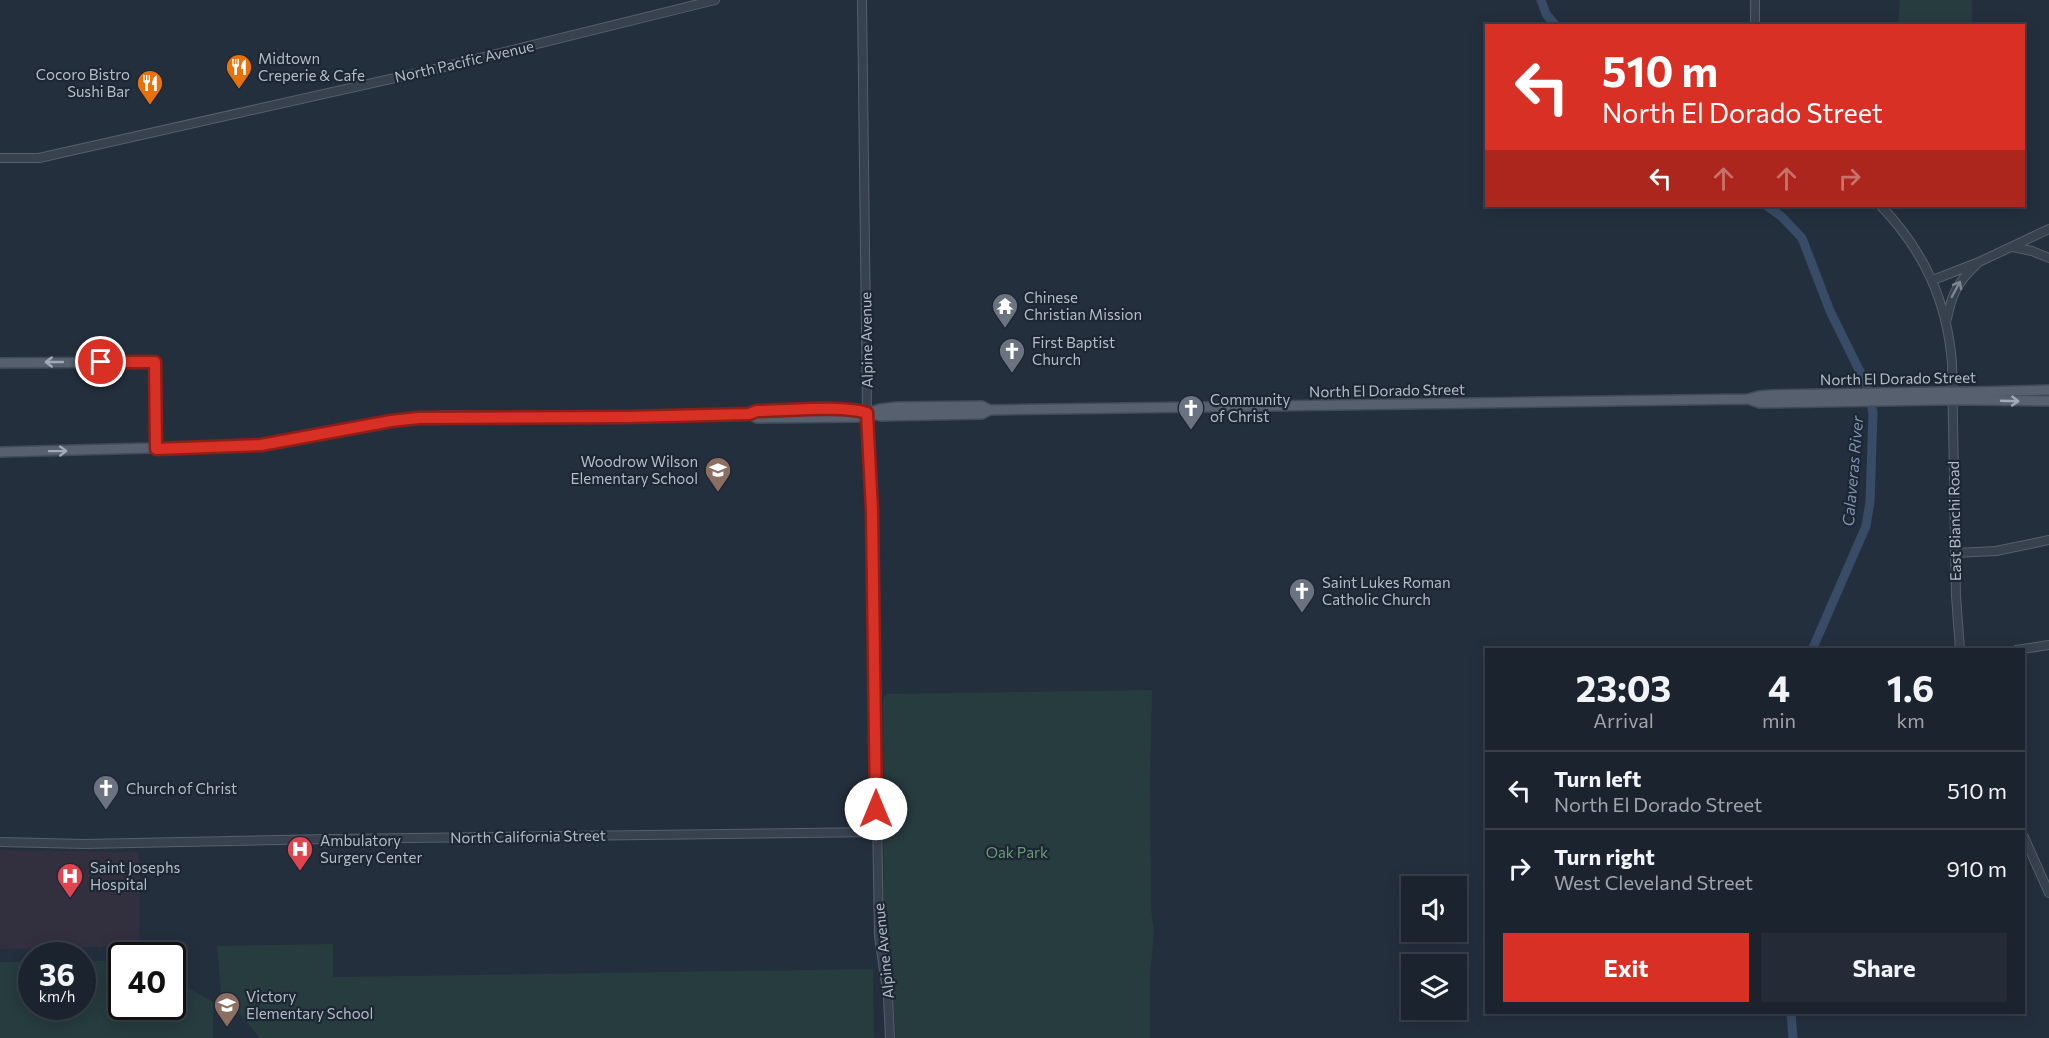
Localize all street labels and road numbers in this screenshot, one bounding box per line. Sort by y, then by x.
street label: North Pacific Avenue [393,36,536,86]
street label: Alpine Avenue [856,292,876,388]
street label: North El Dorado Street [1820,368,1976,388]
street label: North El Dorado Street [1309,380,1465,400]
street label: East Bianchi Road [1944,461,1964,581]
street label: North California Street [450,826,606,846]
street label: Alpine Avenue [869,902,897,1000]

